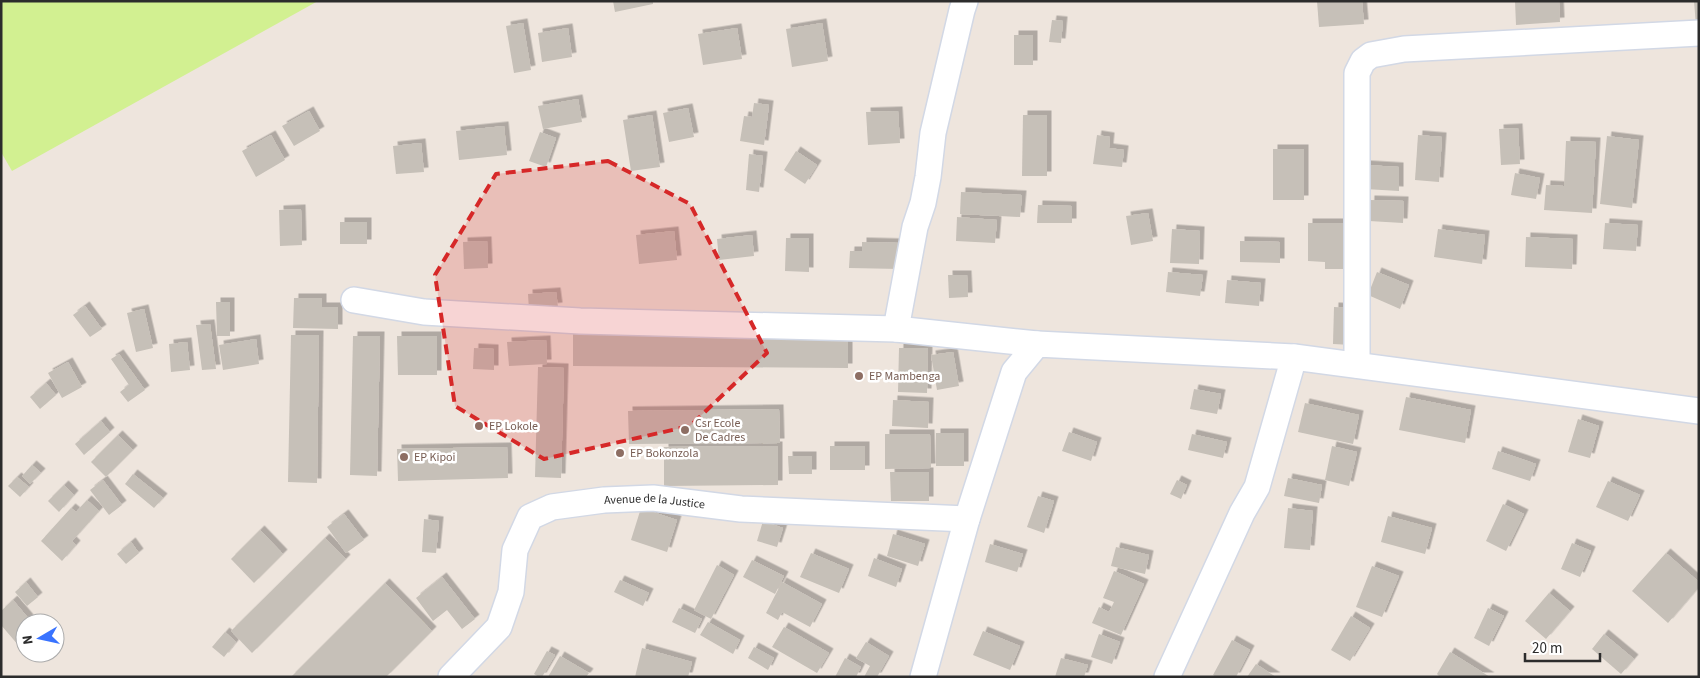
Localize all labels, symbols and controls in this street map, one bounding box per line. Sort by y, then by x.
place label: EP Mambenga [869,368,940,385]
marker: EP Mambenga [853,370,865,382]
place label: Csr Ecole De Cadres [695,415,745,446]
place label: EP Lokole [489,418,538,435]
marker: EP Lokole [473,420,485,432]
marker: Csr Ecole De Cadres [679,424,691,436]
place label: EP Bokonzola [630,445,698,462]
marker: EP Bokonzola [614,447,626,459]
place label: EP Kipoi [414,449,456,466]
marker: EP Kipoi [398,451,410,463]
street label: Avenue de la Justice [604,489,706,513]
north arrow [15,613,65,663]
scale bar [1525,630,1600,662]
text: N [18,634,39,646]
text: 20 m [1532,638,1562,659]

